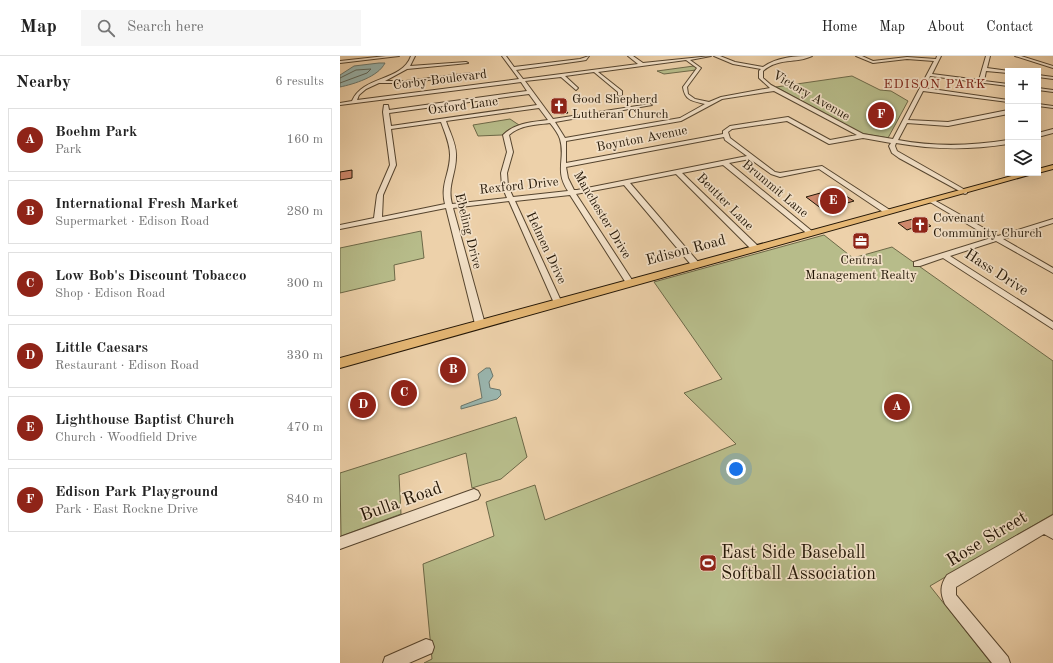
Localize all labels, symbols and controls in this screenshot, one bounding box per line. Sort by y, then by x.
search box [81,10,361,46]
icon: search [95,17,117,39]
text: Map [20,18,57,37]
text: Search here [127,20,204,35]
text: Home [822,20,857,34]
text: Map [879,20,905,34]
text: About [927,20,964,34]
text: Contact [986,20,1033,34]
street label: Corby Boulevard [392,68,488,92]
map controls [1005,68,1041,176]
button: + [1005,68,1041,104]
street label: Victory Avenue [770,69,852,123]
text: Nearby [16,74,71,91]
text: 6 results [275,75,324,88]
district label: EDISON PARK [883,78,987,91]
place label: Good Shepherd Lutheran Church [572,93,668,121]
street label: Oxford Lane [427,95,499,117]
church icon: Good Shepherd Lutheran Church [549,96,569,116]
pin: F [868,100,894,130]
button: − [1005,104,1041,140]
street label: Boynton Avenue [595,124,689,154]
text: Boehm Park [55,125,137,140]
text: A [25,133,35,146]
text: 160 m [286,133,323,146]
button: layers [1005,140,1041,176]
text: Park [55,143,82,156]
street label: Brummit Lane [740,158,810,220]
street label: Manchester Drive [571,169,633,261]
street label: Beutter Lane [694,171,756,233]
street label: Rexford Drive [479,175,559,197]
pin: E [820,186,846,216]
street label: Ebeling Drive [452,192,484,270]
text: International Fresh Market [55,197,238,212]
text: B [25,205,35,218]
text: 280 m [286,205,323,218]
street label: Helmen Drive [524,210,568,286]
place label: Covenant Community Church [933,212,1042,240]
text: Supermarket · Edison Road [55,215,209,228]
church icon: Covenant Community Church [910,215,930,235]
office icon: Central Management Realty [851,231,871,251]
street label: Edison Road [645,233,728,269]
street label: Hass Drive [962,247,1031,299]
place label: Central Management Realty [805,254,917,282]
text: Low Bob's Discount Tobacco [55,269,247,284]
text: C [26,277,34,290]
text: 300 m [286,277,323,290]
text: Shop · Edison Road [55,287,165,300]
text: Little Caesars [55,341,148,356]
text: D [25,349,35,362]
text: 330 m [286,349,323,362]
pin: B [440,355,466,385]
text: Restaurant · Edison Road [55,359,199,372]
pin: C [391,378,417,408]
pin: D [350,390,376,420]
pin: A [884,392,910,422]
text: Lighthouse Baptist Church [55,413,235,428]
text: E [26,421,34,434]
text: 470 m [286,421,323,434]
text: Church · Woodfield Drive [55,431,197,444]
your location [726,459,746,479]
street label: Bulla Road [358,479,444,525]
text: Edison Park Playground [55,485,218,500]
text: F [26,493,34,506]
text: 840 m [286,493,323,506]
text: Park · East Rockne Drive [55,503,198,516]
street label: Rose Street [944,508,1030,570]
place label: East Side Baseball Softball Association [721,544,876,583]
sports icon: East Side Baseball Softball Association [698,553,718,573]

